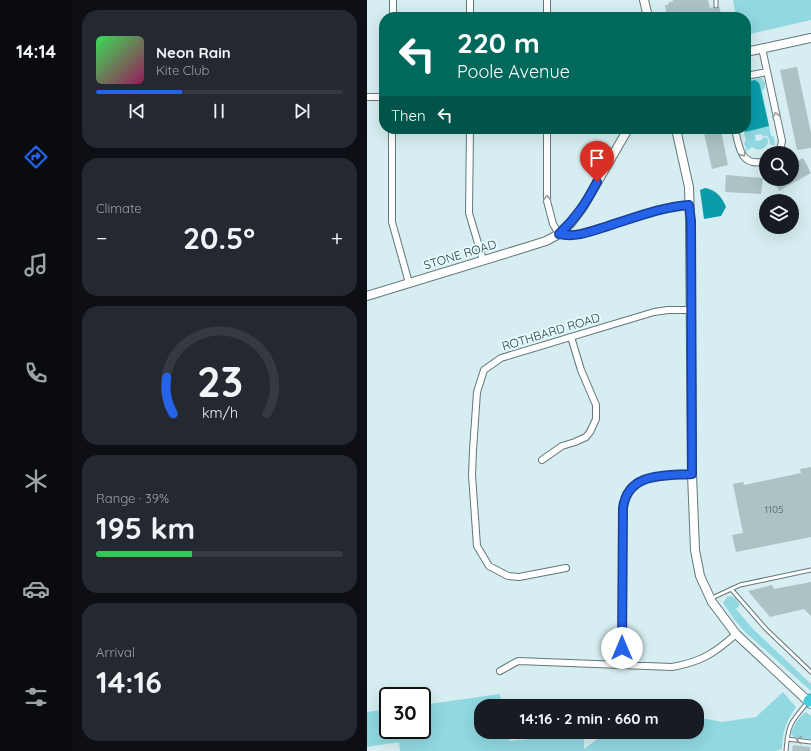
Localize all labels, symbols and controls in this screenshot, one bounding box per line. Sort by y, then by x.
text: 220 m [457,25,540,60]
icon: left [391,28,443,80]
text: 14:14 [16,40,56,63]
text: Neon Rain [156,43,231,62]
text: Poole Avenue [457,60,570,83]
text: Kite Club [156,62,209,78]
icon: previous [126,100,148,122]
icon: pause [208,100,230,122]
icon: next [291,100,313,122]
icon: left [434,104,456,126]
text: Then [391,106,426,125]
one-way arrow [773,112,781,119]
pin [580,141,614,182]
icon: directions [22,143,50,171]
map controls [759,146,799,234]
button: search [759,146,799,186]
icon: arrive [586,147,608,169]
one-way arrow [738,149,745,156]
button: layers [759,194,799,234]
one-way arrow [543,195,551,201]
text: Climate [96,200,142,216]
text: 20.5° [183,219,255,257]
text: − [96,224,107,252]
text: + [331,224,343,252]
street label: STONE ROAD [422,236,498,273]
icon: music [22,251,50,279]
street label: ROTHBARD ROAD [500,309,602,354]
text: 23 [196,354,243,406]
icon: phone [22,359,50,387]
text: km/h [201,403,238,421]
icon: climate [22,467,50,495]
text: Range · 39% [96,490,169,506]
house number: 1105 [765,503,783,516]
text: 195 km [96,509,195,547]
icon: car [22,575,50,603]
position arrow [601,627,643,669]
text: Arrival [96,644,135,660]
text: 14:16 [96,663,162,701]
icon: filters [22,683,50,711]
speed limit sign: 30 [379,687,431,739]
text: 14:16 · 2 min · 660 m [519,709,659,728]
one-way arrow [796,736,802,745]

